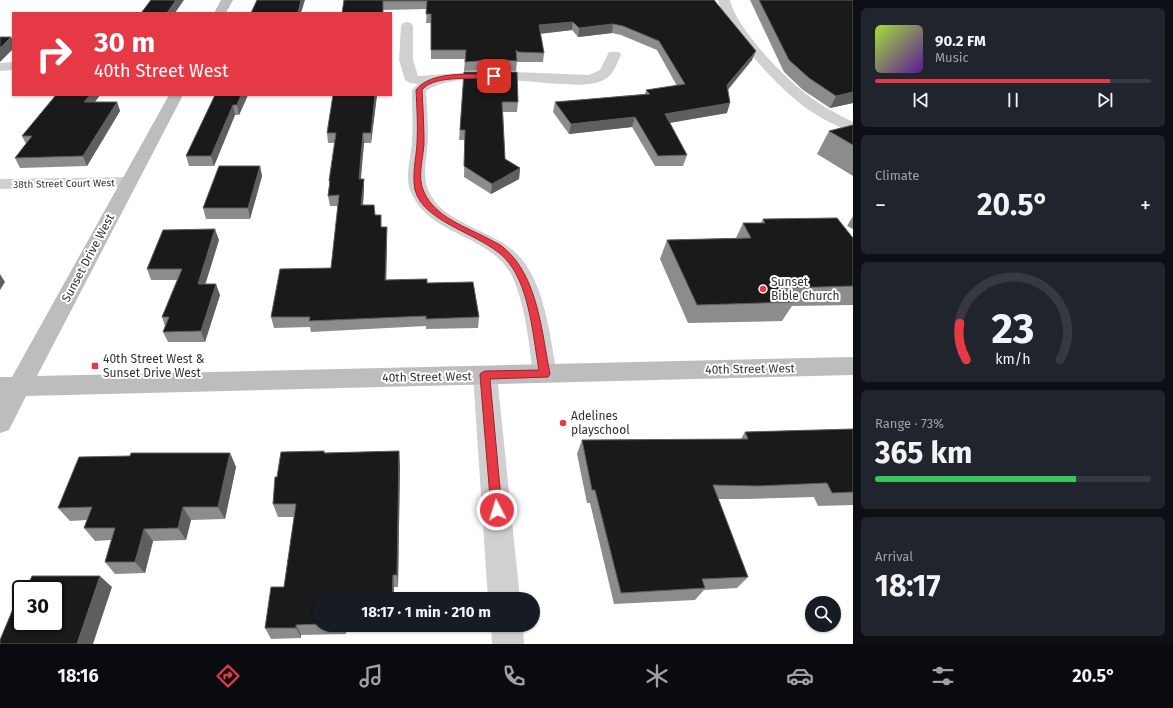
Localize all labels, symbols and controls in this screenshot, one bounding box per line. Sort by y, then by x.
text: 30 m [94,26,155,59]
icon: right [28,28,80,80]
text: 90.2 FM [935,32,986,50]
text: Music [935,50,969,65]
pin [477,59,511,93]
text: 40th Street West [94,60,228,82]
icon: arrive [483,65,505,87]
icon: previous [910,89,932,111]
icon: pause [1002,89,1024,111]
icon: next [1094,89,1116,111]
text: Climate [875,168,919,183]
street label: 38th Street Court West [13,177,115,191]
text: 20.5° [977,187,1049,223]
text: − [875,192,886,219]
text: + [1140,192,1151,219]
street label: Sunset Drive West [59,211,117,304]
place label: Sunset Bible Church [771,275,840,303]
marker: Sunset Bible Church [758,284,768,294]
text: 23 [992,304,1034,354]
text: km/h [995,351,1031,368]
place label: 40th Street West & Sunset Drive West [103,352,205,380]
marker: 40th Street West & Sunset Drive West [90,361,100,371]
street label: 40th Street West [705,361,796,377]
street label: 40th Street West [382,369,473,385]
place label: Adelines playschool [571,409,630,437]
text: Range · 73% [875,416,944,431]
marker: Adelines playschool [558,418,568,428]
text: 365 km [875,435,972,471]
position arrow [476,489,518,531]
text: Arrival [875,549,913,564]
text: 18:17 [875,568,941,604]
speed limit sign: 30 [12,580,64,632]
map controls [805,596,841,632]
button: search [805,596,841,632]
text: 18:17 · 1 min · 210 m [361,603,491,621]
icon: directions [214,662,242,690]
icon: music [357,662,385,690]
icon: phone [500,662,528,690]
icon: climate [643,662,671,690]
icon: car [786,662,814,690]
icon: filters [929,662,957,690]
text: 18:16 [58,665,99,687]
text: 20.5° [1072,665,1115,687]

